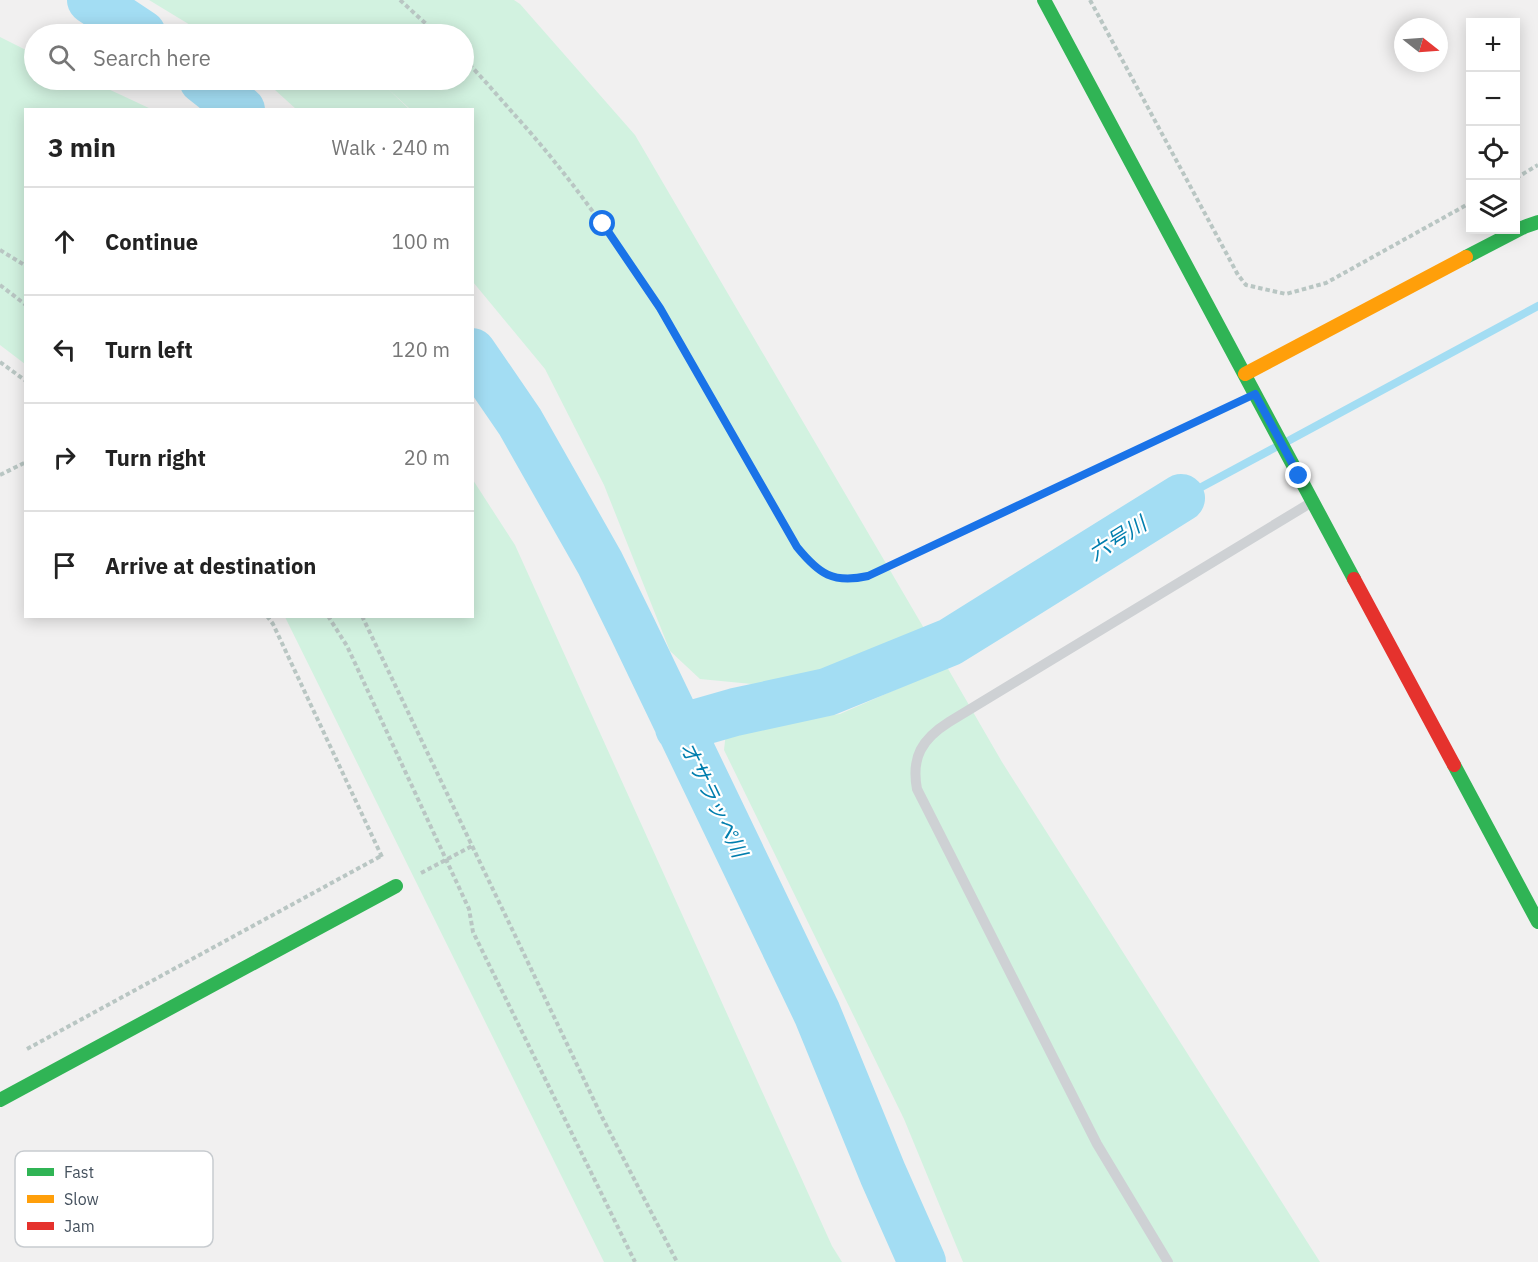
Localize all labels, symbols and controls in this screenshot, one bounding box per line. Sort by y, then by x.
north arrow [1394,18,1448,72]
map controls [1466,18,1520,234]
button: + [1466,18,1520,72]
search box [24,24,474,90]
icon: search [45,41,78,74]
text: Search here [93,43,211,72]
button: − [1466,72,1520,126]
button: locate [1466,126,1520,180]
text: 3 min [48,130,116,164]
text: Walk · 240 m [332,134,450,161]
button: layers [1466,180,1520,234]
route start [589,210,615,236]
icon: ahead [48,225,81,258]
text: Continue [105,227,198,256]
text: 100 m [392,228,450,255]
icon: left [48,333,81,366]
text: Turn left [105,335,193,364]
text: 120 m [392,336,450,363]
icon: right [48,441,81,474]
text: Turn right [105,443,206,472]
text: 20 m [404,444,450,471]
route end [1285,462,1311,488]
water label: 六号川 [1083,508,1153,567]
icon: arrive [48,549,81,582]
text: Arrive at destination [105,551,316,580]
water label: オサラッペ川 [674,736,755,864]
legend [15,1151,213,1247]
text: Fast [64,1162,94,1182]
text: Slow [64,1189,99,1209]
text: Jam [64,1216,95,1236]

